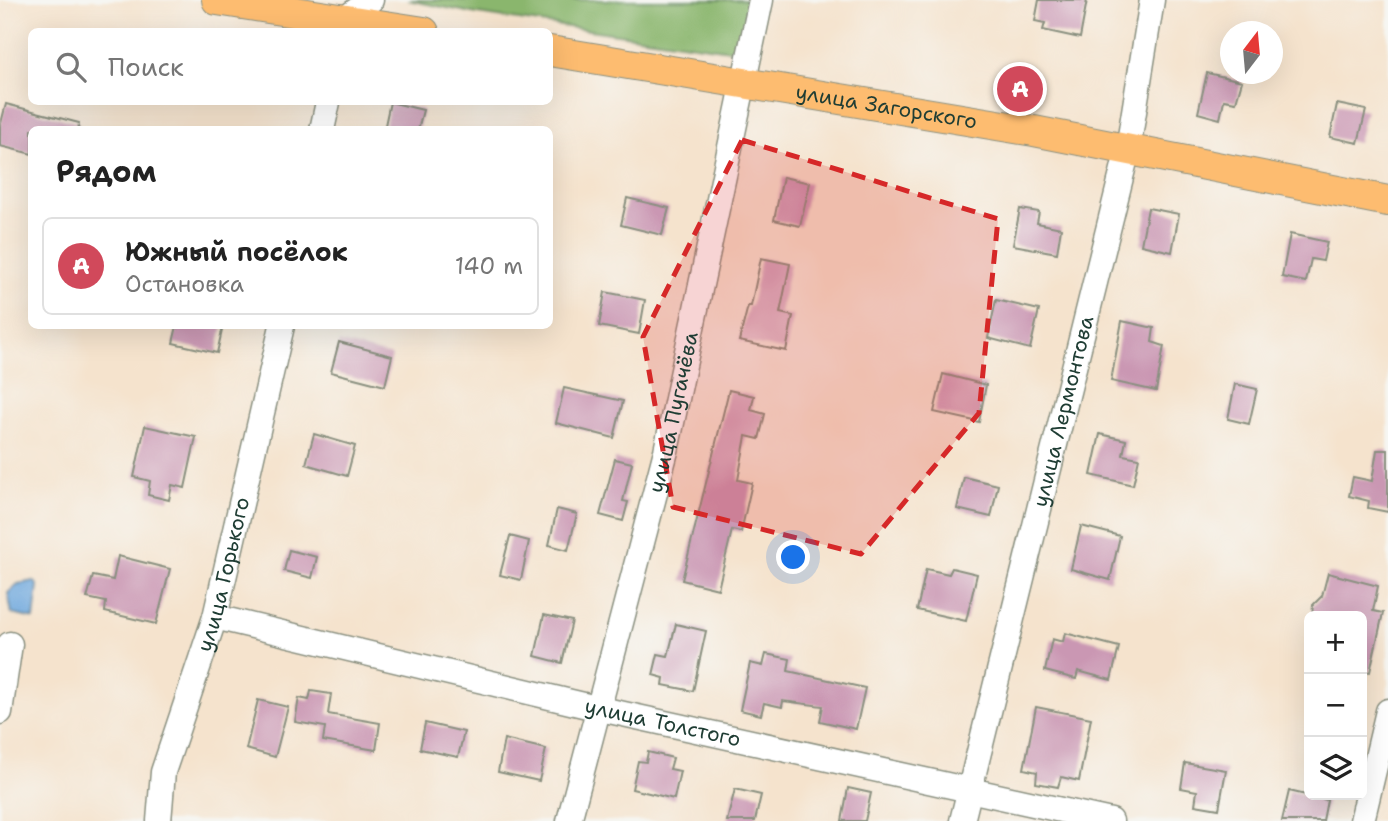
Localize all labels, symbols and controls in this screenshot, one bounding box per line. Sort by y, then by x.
north arrow [1220,21,1283,84]
search box [28,28,553,105]
icon: search [52,48,90,86]
text: Поиск [108,49,184,84]
pin: A [997,63,1043,115]
street label: улица Загорского [794,78,979,135]
text: Рядом [56,151,156,192]
text: Южный посёлок [125,234,348,269]
text: A [72,251,90,281]
text: 140 m [455,251,523,281]
text: Остановка [125,269,244,299]
street label: улица Лермонтова [1026,313,1100,510]
street label: улица Пугачёва [642,329,705,496]
street label: улица Горького [190,494,256,655]
your location [776,540,810,574]
map controls [1304,611,1367,800]
button: + [1304,611,1367,674]
button: − [1304,674,1367,737]
street label: улица Толстого [582,692,743,753]
button: layers [1304,737,1367,800]

